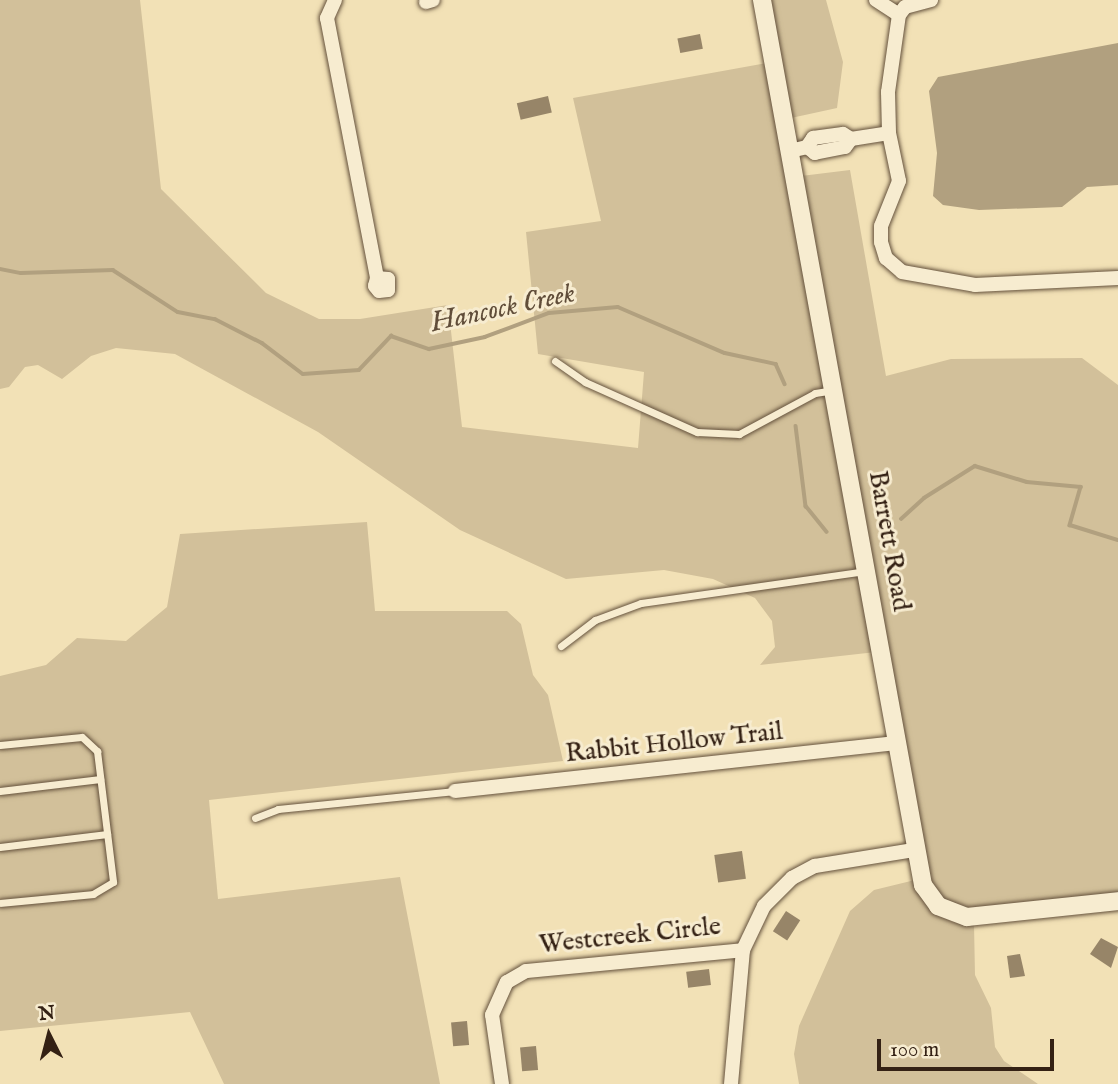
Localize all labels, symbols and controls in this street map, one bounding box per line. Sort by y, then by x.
water label: Hancock Creek [428,277,578,341]
street label: Barrett Road [861,468,917,614]
street label: Rabbit Hollow Trail [564,716,784,770]
street label: Westcreek Circle [538,911,722,961]
north arrow [14,1000,84,1070]
text: N [37,1001,56,1027]
scale bar [880,1024,1057,1068]
text: 100 m [890,1037,939,1064]

